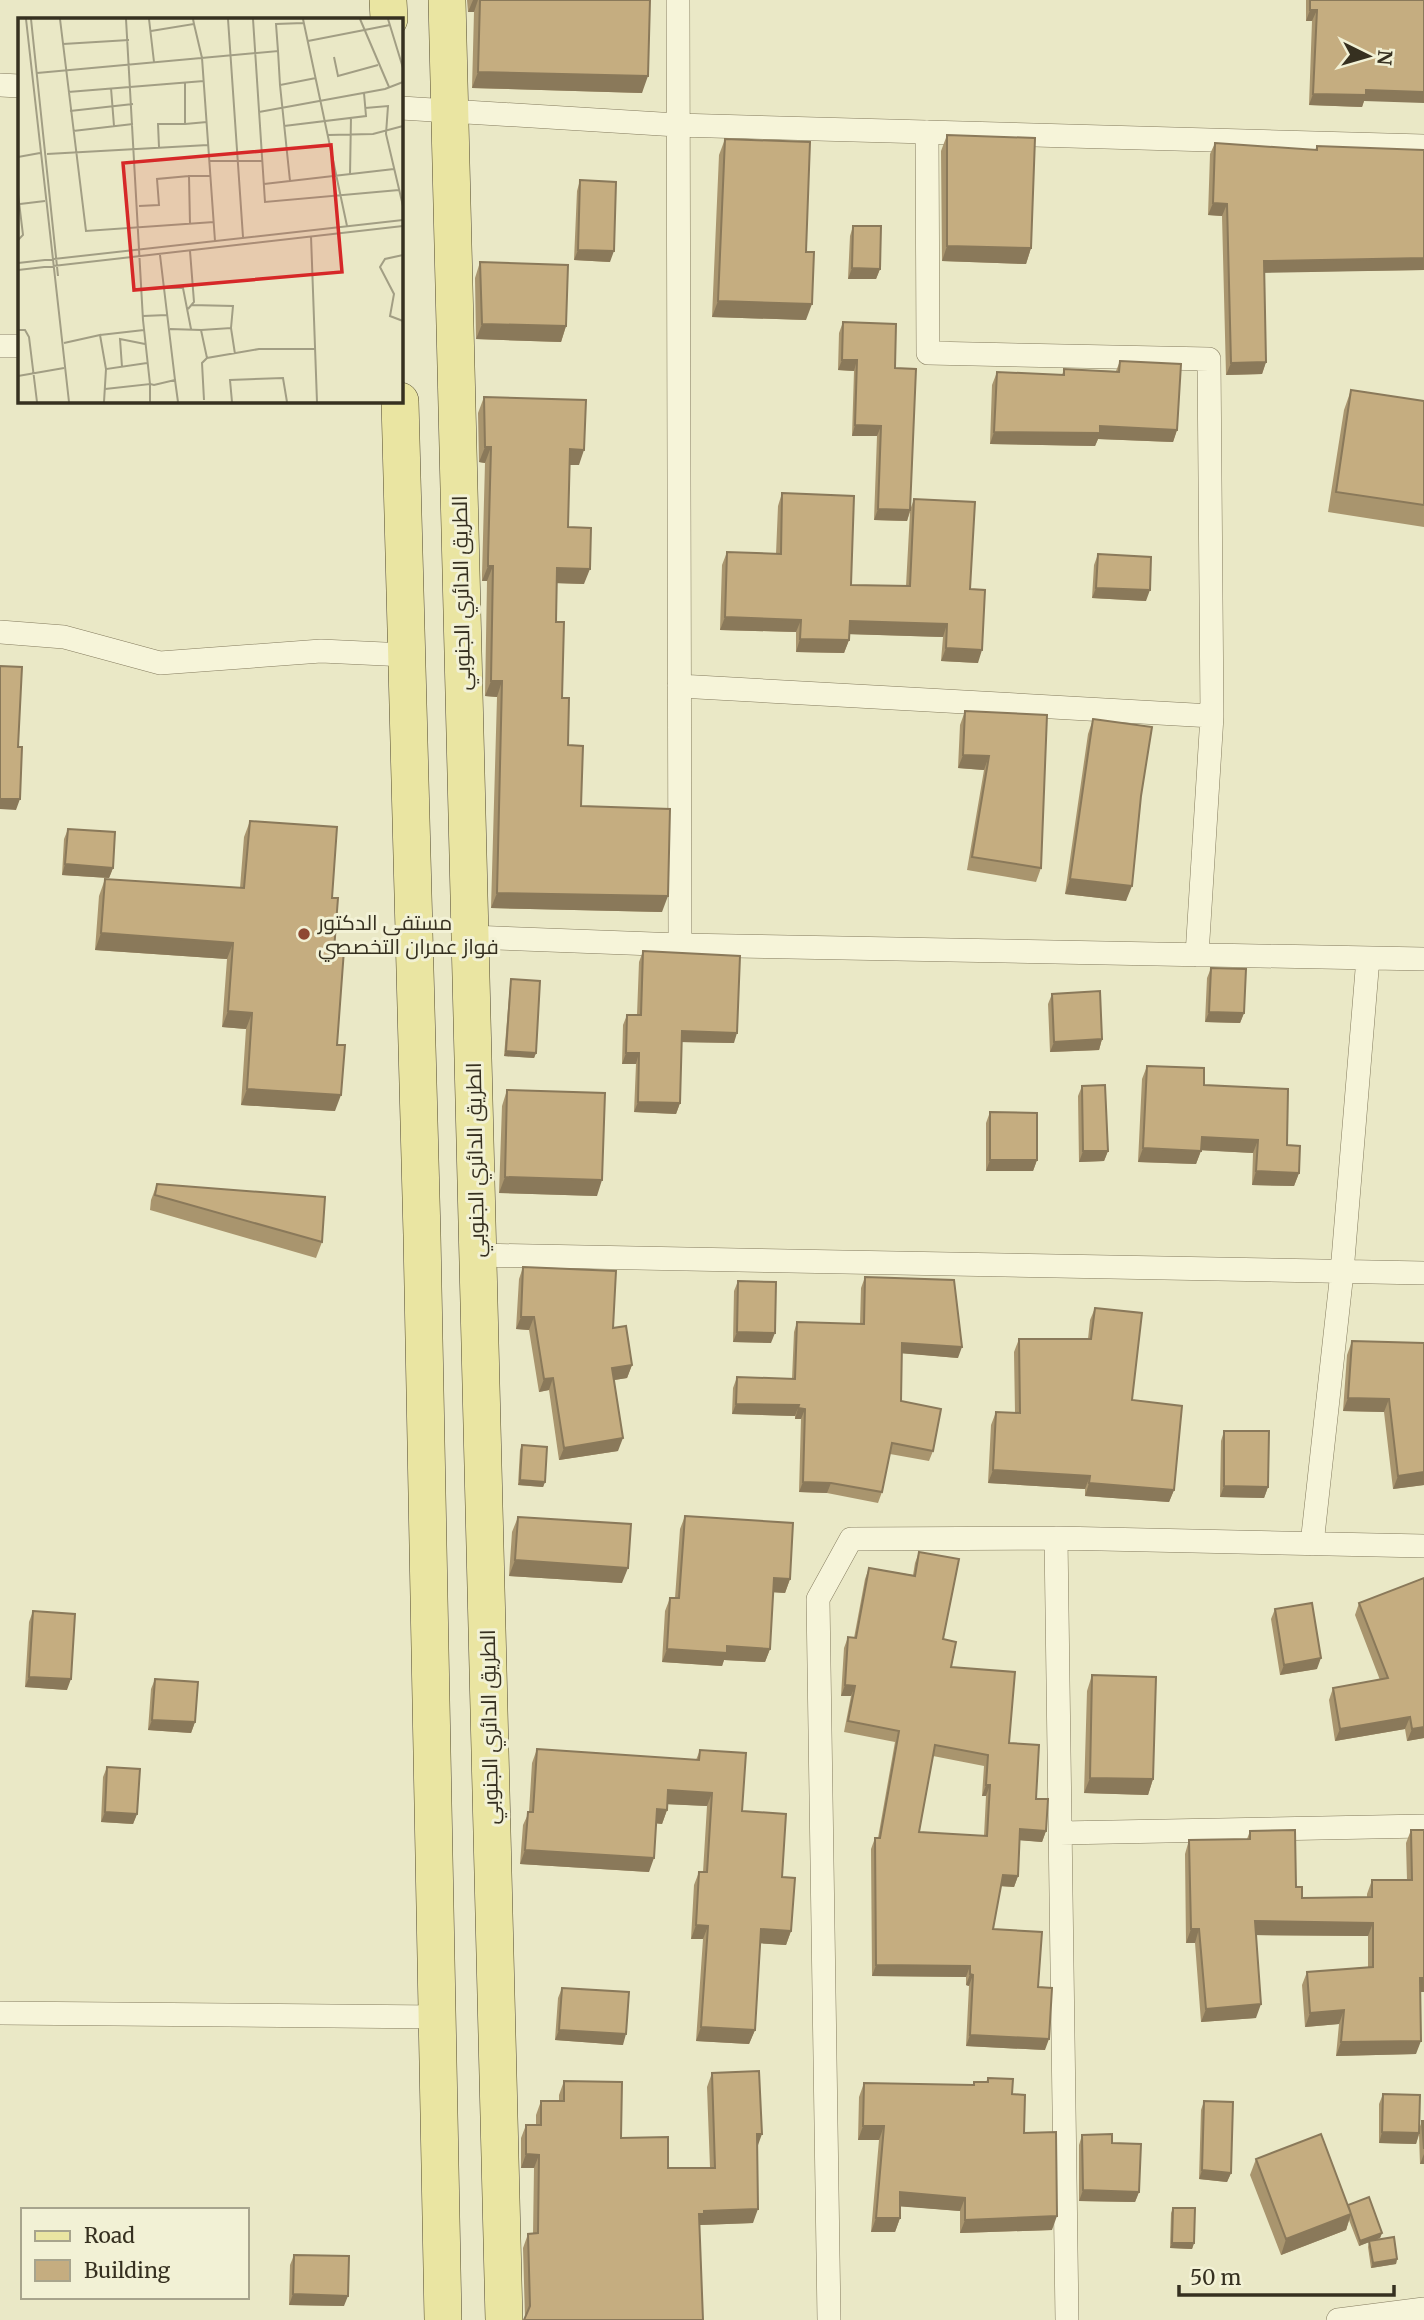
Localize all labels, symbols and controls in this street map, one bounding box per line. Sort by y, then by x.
inset map [18,18,402,402]
north arrow [1333,21,1403,91]
text: N [1372,49,1398,66]
street label: الطريق الدائري الجنوبي [446,495,479,691]
place label: مستفى الدكتور فواز عمران التخصصي [317,909,499,962]
marker: مستفى الدكتور فواز عمران التخصصي [296,926,312,942]
street label: الطريق الدائري الجنوبي [460,1062,493,1258]
street label: الطريق الدائري الجنوبي [474,1629,507,1825]
legend [21,2208,248,2299]
text: Road [84,2222,135,2249]
scale bar [1179,2254,1394,2298]
text: Building [84,2257,171,2284]
text: 50 m [1190,2264,1241,2291]

